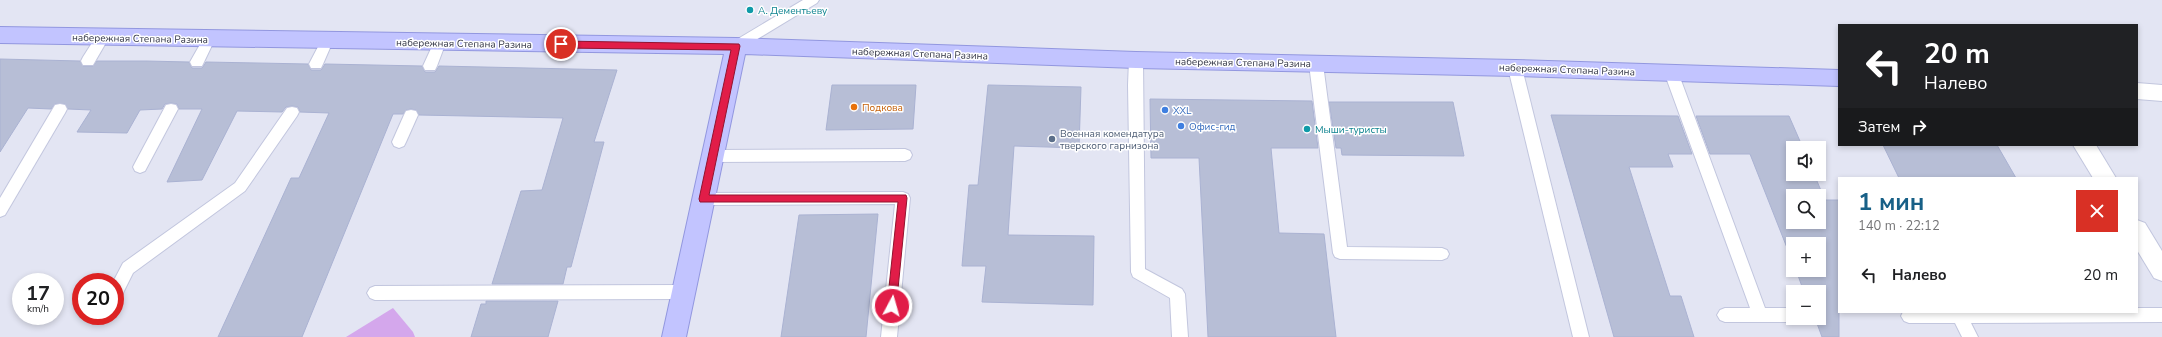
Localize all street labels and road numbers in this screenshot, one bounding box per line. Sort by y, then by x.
street label: набережная Степана Разина [72,31,208,47]
street label: набережная Степана Разина [396,36,532,52]
street label: набережная Степана Разина [852,45,988,63]
street label: набережная Степана Разина [1175,55,1311,71]
street label: набережная Степана Разина [1499,61,1635,79]

